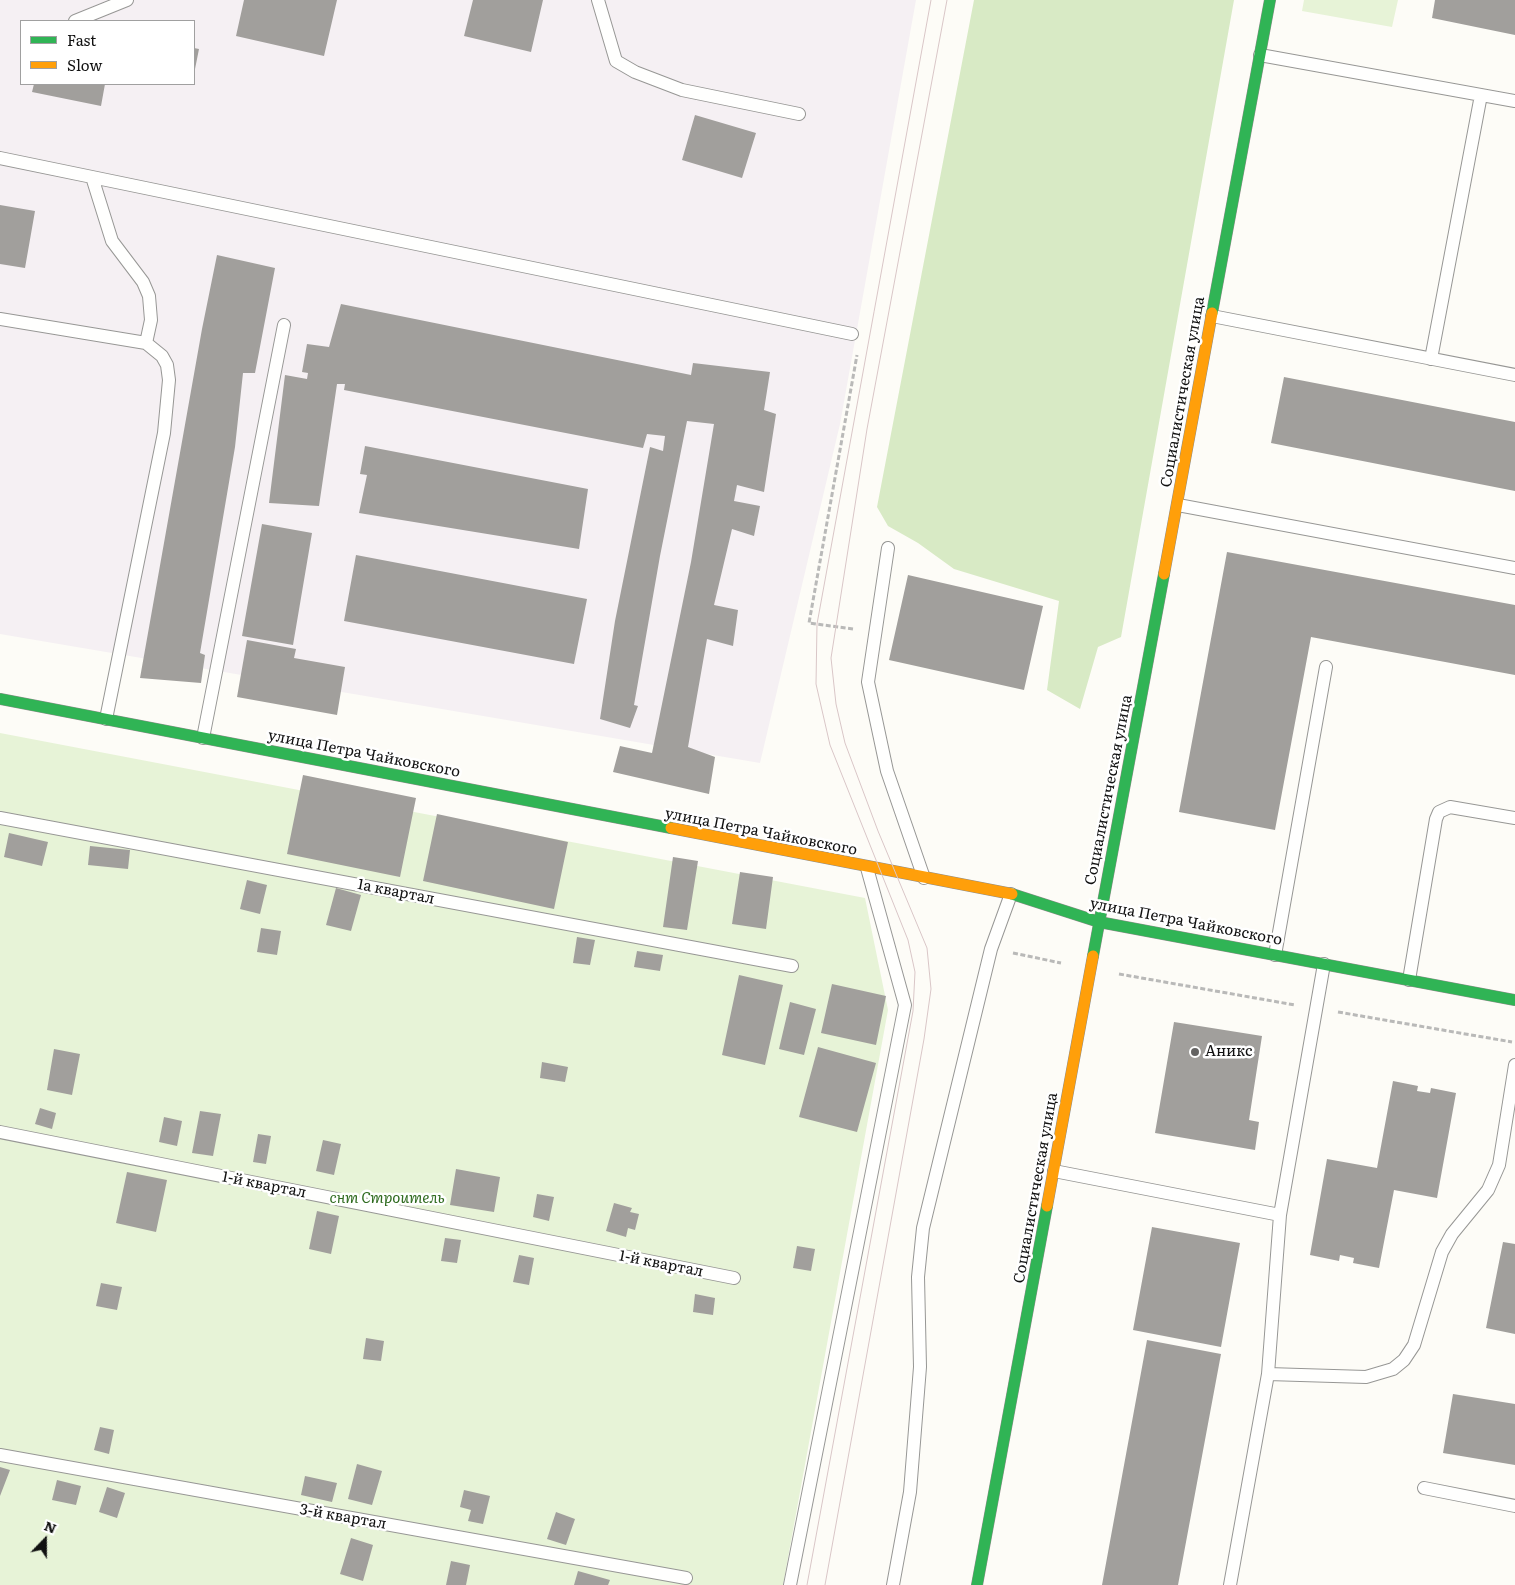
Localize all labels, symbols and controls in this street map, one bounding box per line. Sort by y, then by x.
legend [20,20,195,85]
text: Fast [67,28,96,51]
text: Slow [67,53,102,76]
street label: Социалистическая улица [1157,295,1209,489]
street label: Социалистическая улица [1082,693,1136,887]
street label: улица Петра Чайковского [266,727,462,781]
street label: улица Петра Чайковского [663,805,859,859]
street label: 1а квартал [356,876,436,908]
street label: улица Петра Чайковского [1088,895,1284,949]
place label: Аникс [1205,1043,1253,1061]
marker: Аникс [1189,1046,1201,1058]
street label: Социалистическая улица [1010,1091,1062,1285]
street label: 1-й квартал [220,1168,308,1202]
park label: снт Строитель [330,1190,444,1208]
street label: 1-й квартал [617,1247,705,1281]
street label: 3-й квартал [298,1501,388,1533]
north arrow [20,1515,70,1565]
text: N [41,1515,60,1538]

